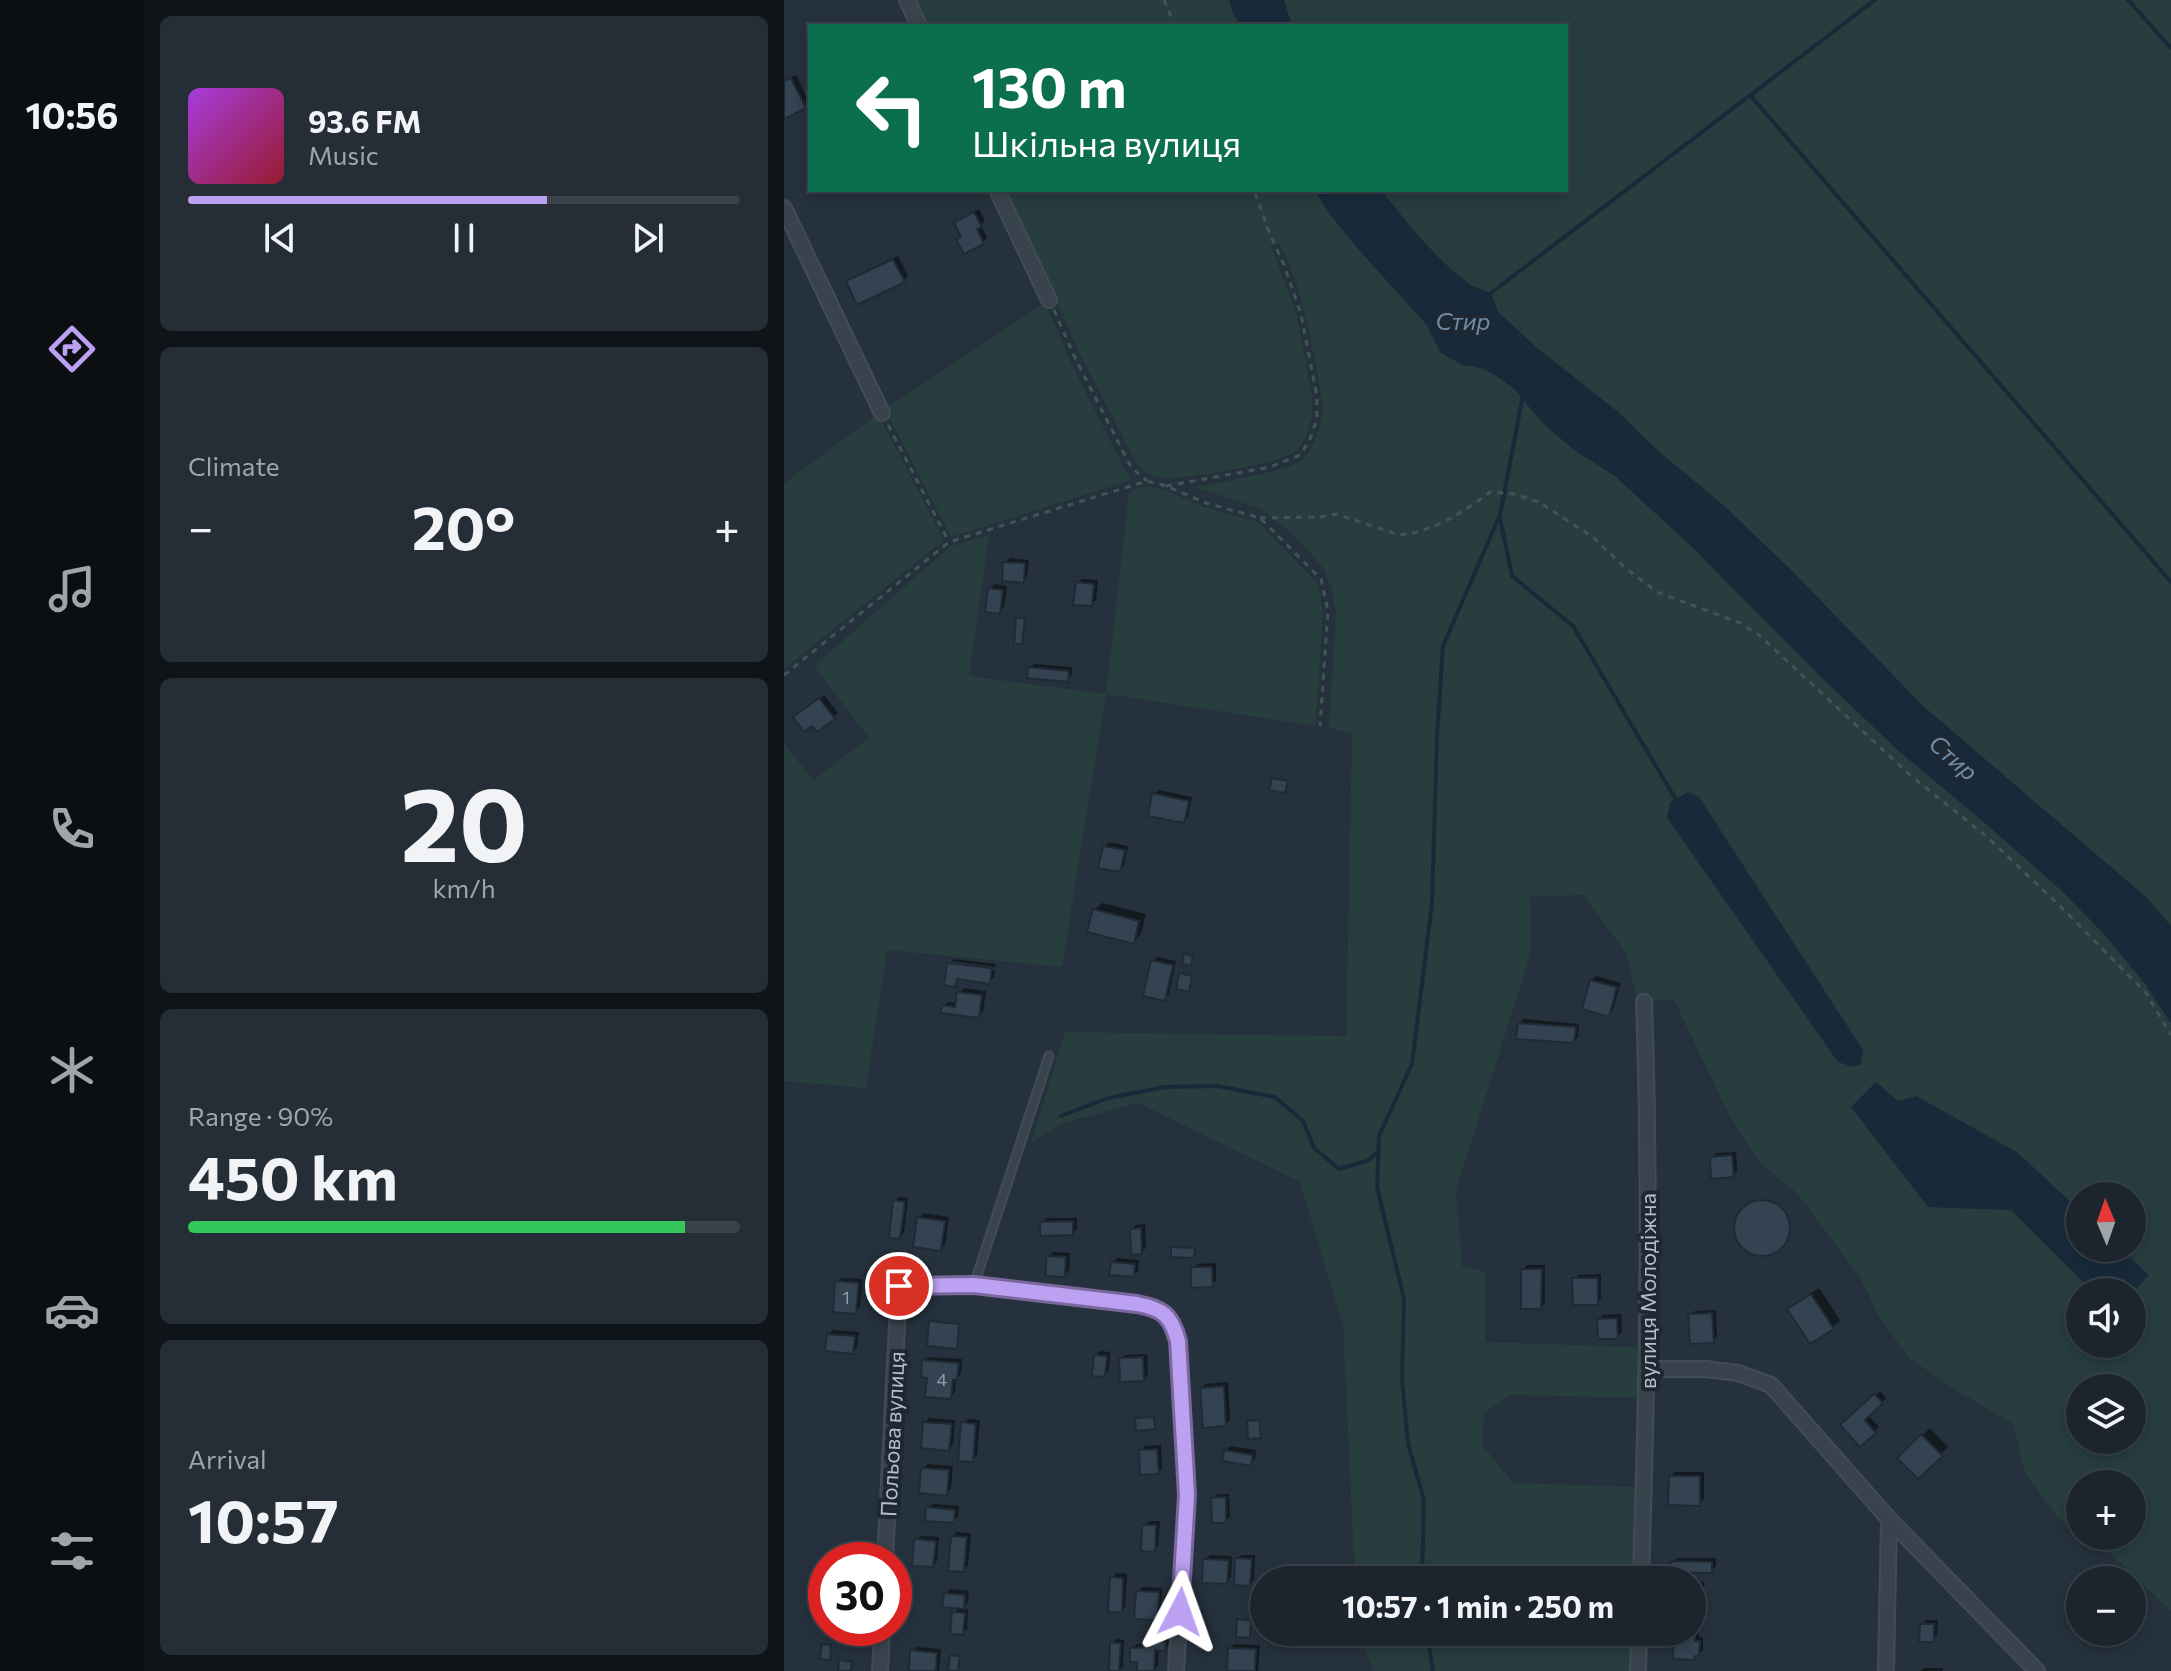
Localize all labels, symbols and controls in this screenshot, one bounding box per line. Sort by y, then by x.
text: 130 m [972,51,1127,120]
icon: left [840,56,944,160]
text: 10:56 [26,92,118,136]
text: 93.6 FM [308,102,421,139]
text: Шкільна вулиця [972,120,1241,164]
text: Music [308,139,379,170]
icon: previous [258,216,302,260]
icon: pause [442,216,486,260]
icon: next [626,216,670,260]
water label: Стир [1435,306,1491,335]
icon: directions [44,321,100,377]
text: Climate [188,450,280,481]
text: 20° [412,489,515,562]
text: − [188,499,213,553]
text: + [714,499,740,553]
icon: music [44,561,100,617]
water label: Стир [1924,728,1984,786]
text: 20 [400,756,528,883]
icon: phone [44,801,100,857]
text: km/h [432,872,496,903]
icon: climate [44,1042,100,1098]
text: Range · 90% [188,1100,333,1131]
text: 450 km [188,1139,398,1212]
north arrow [2066,1182,2146,1262]
map controls [2066,1182,2146,1646]
street label: вулиця Молодіжна [1634,1193,1661,1389]
pin [865,1252,933,1320]
icon: arrive [877,1264,921,1308]
button: sound [2066,1278,2146,1358]
icon: car [44,1282,100,1338]
house number: 1 [842,1286,850,1308]
street label: Польова вулиця [874,1351,910,1517]
house number: 4 [937,1368,948,1390]
button: layers [2066,1374,2146,1454]
text: Arrival [188,1443,267,1474]
button: + [2066,1470,2146,1550]
text: 10:57 [188,1482,339,1555]
icon: filters [44,1523,100,1579]
speed limit sign: 30 [808,1542,912,1646]
button: − [2066,1566,2146,1646]
position arrow [1138,1570,1222,1654]
text: 10:57 · 1 min · 250 m [1342,1587,1614,1624]

